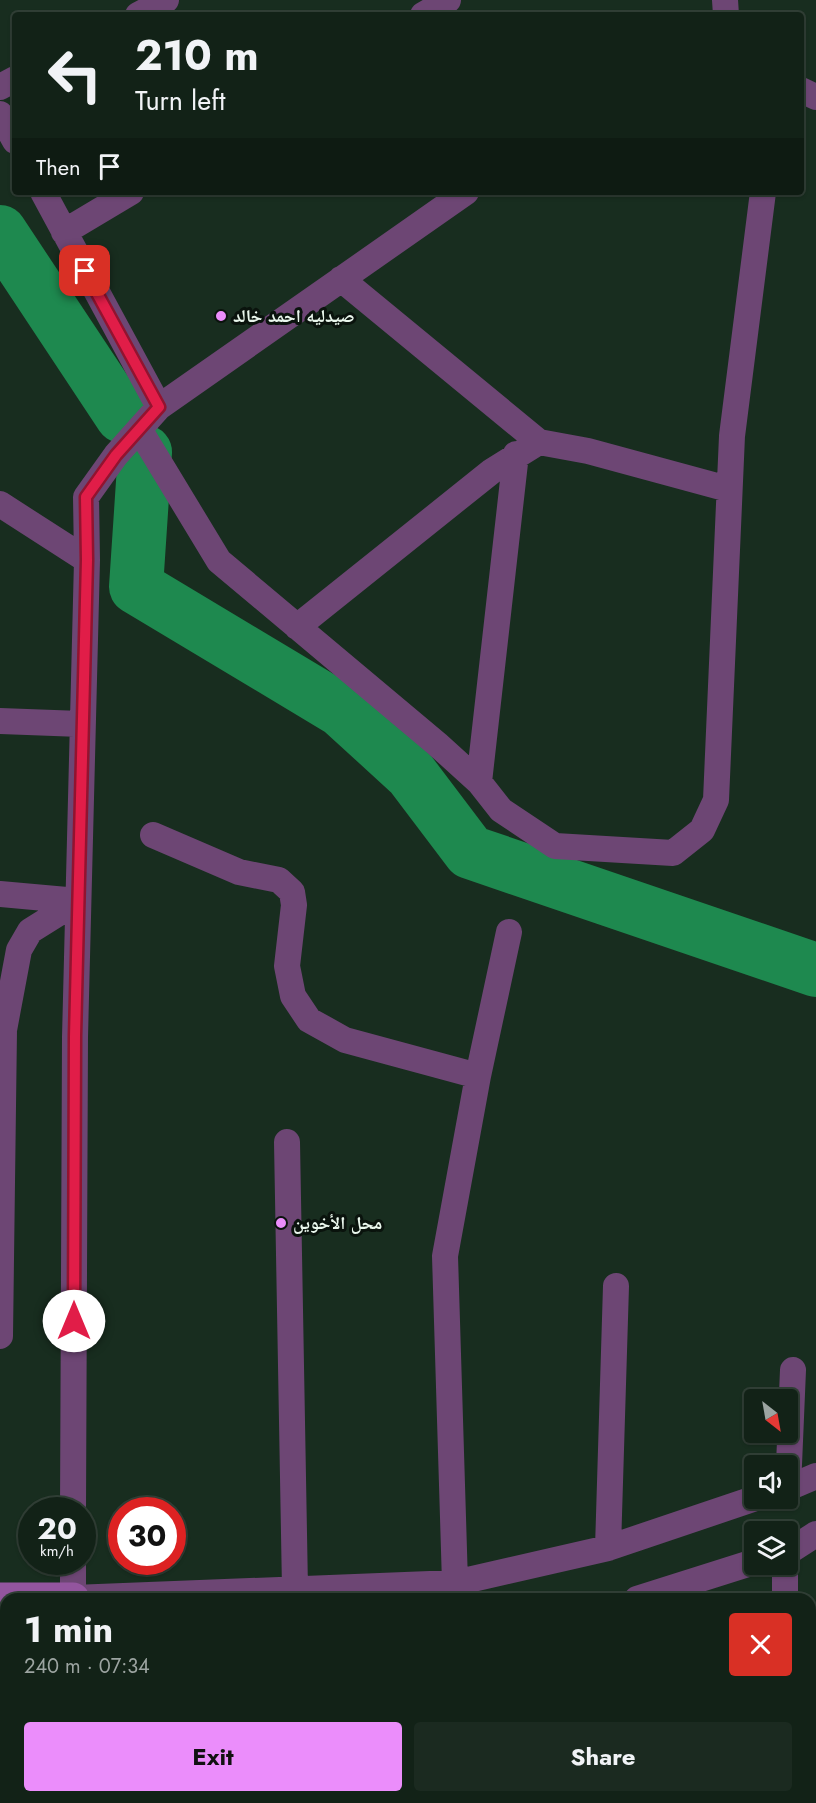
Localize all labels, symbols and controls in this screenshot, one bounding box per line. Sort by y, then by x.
text: 210 m [135,25,259,86]
icon: left [36,36,114,114]
text: Turn left [135,81,225,120]
icon: arrive [93,150,126,183]
text: Then [36,151,81,183]
pin [59,245,110,296]
icon: arrive [68,254,101,287]
place label: صيدليه احمد خالد [233,303,355,329]
marker: صيدليه احمد خالد [214,309,228,323]
place label: محل الأخوين [293,1210,382,1236]
marker: محل الأخوين [274,1216,288,1230]
position arrow [42,1289,106,1353]
north arrow [744,1389,798,1443]
map controls [744,1389,798,1575]
button: sound [744,1455,798,1509]
speed limit sign: 30 [108,1497,186,1575]
text: 20 [37,1507,77,1550]
button: layers [744,1521,798,1575]
text: km/h [40,1540,74,1562]
text: 1 min [24,1603,113,1655]
button: close [729,1613,792,1676]
text: 240 m · 07:34 [24,1652,150,1681]
button: Exit [24,1722,402,1791]
button: Share [414,1722,792,1791]

